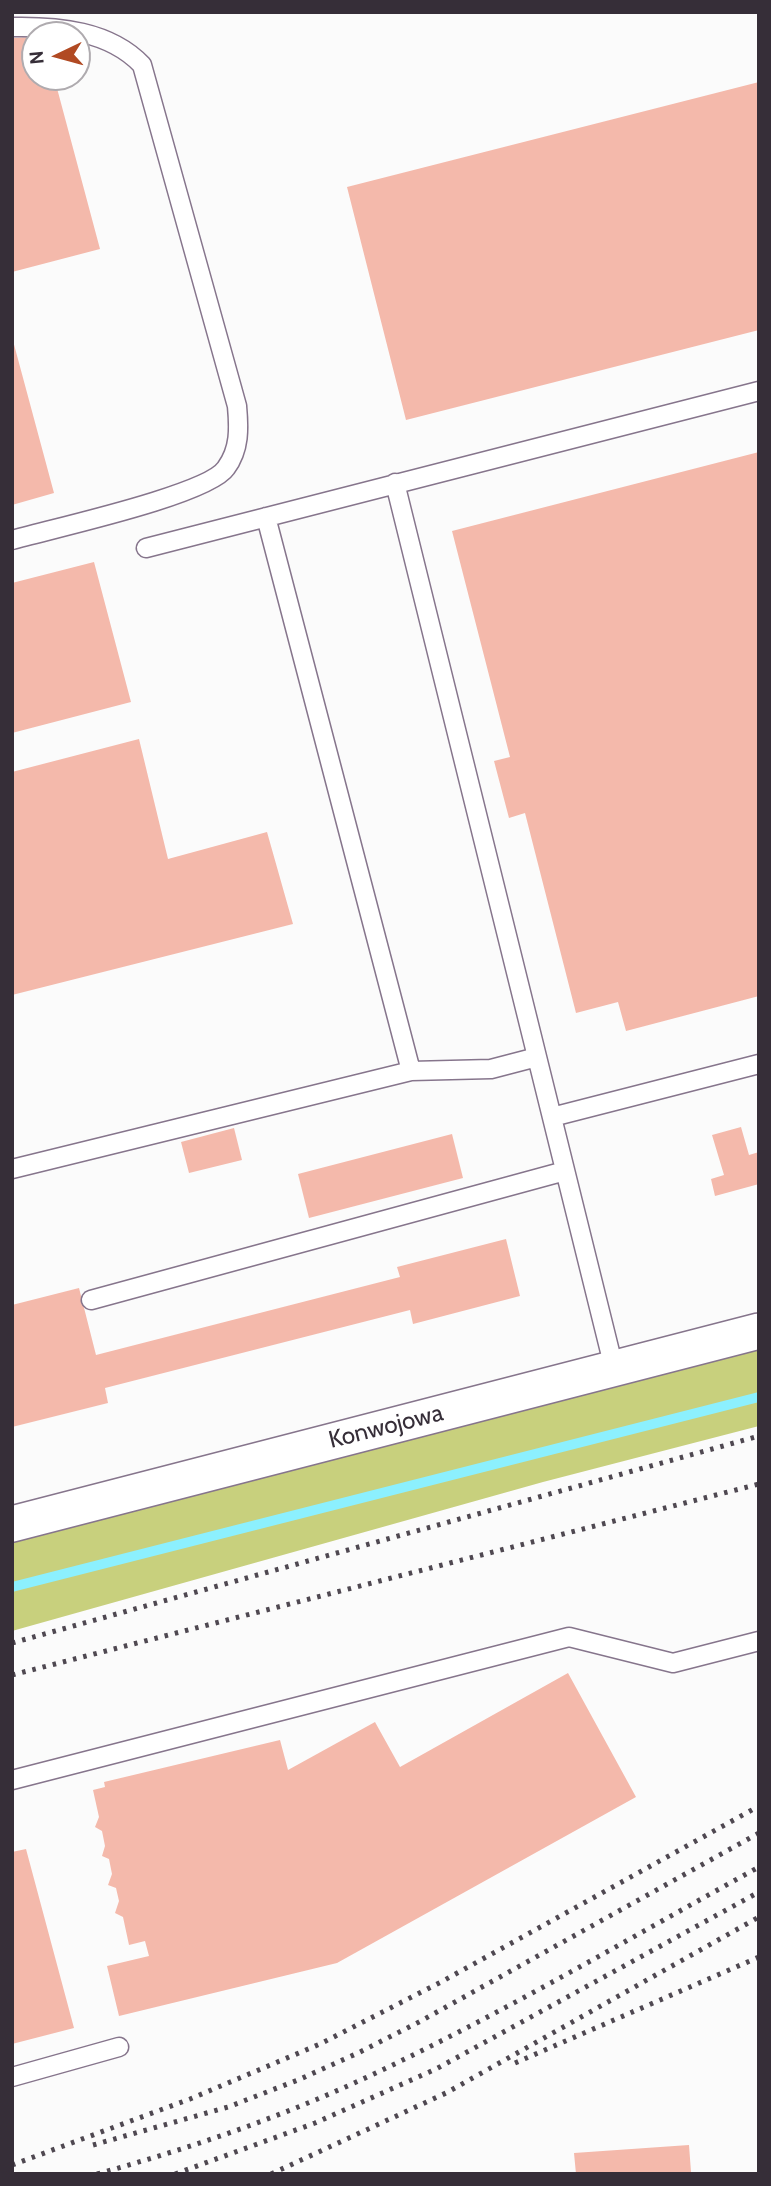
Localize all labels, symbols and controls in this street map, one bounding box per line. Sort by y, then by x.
north arrow [21,21,91,91]
text: N [25,50,49,65]
street label: Konwojowa [326,1399,446,1455]

